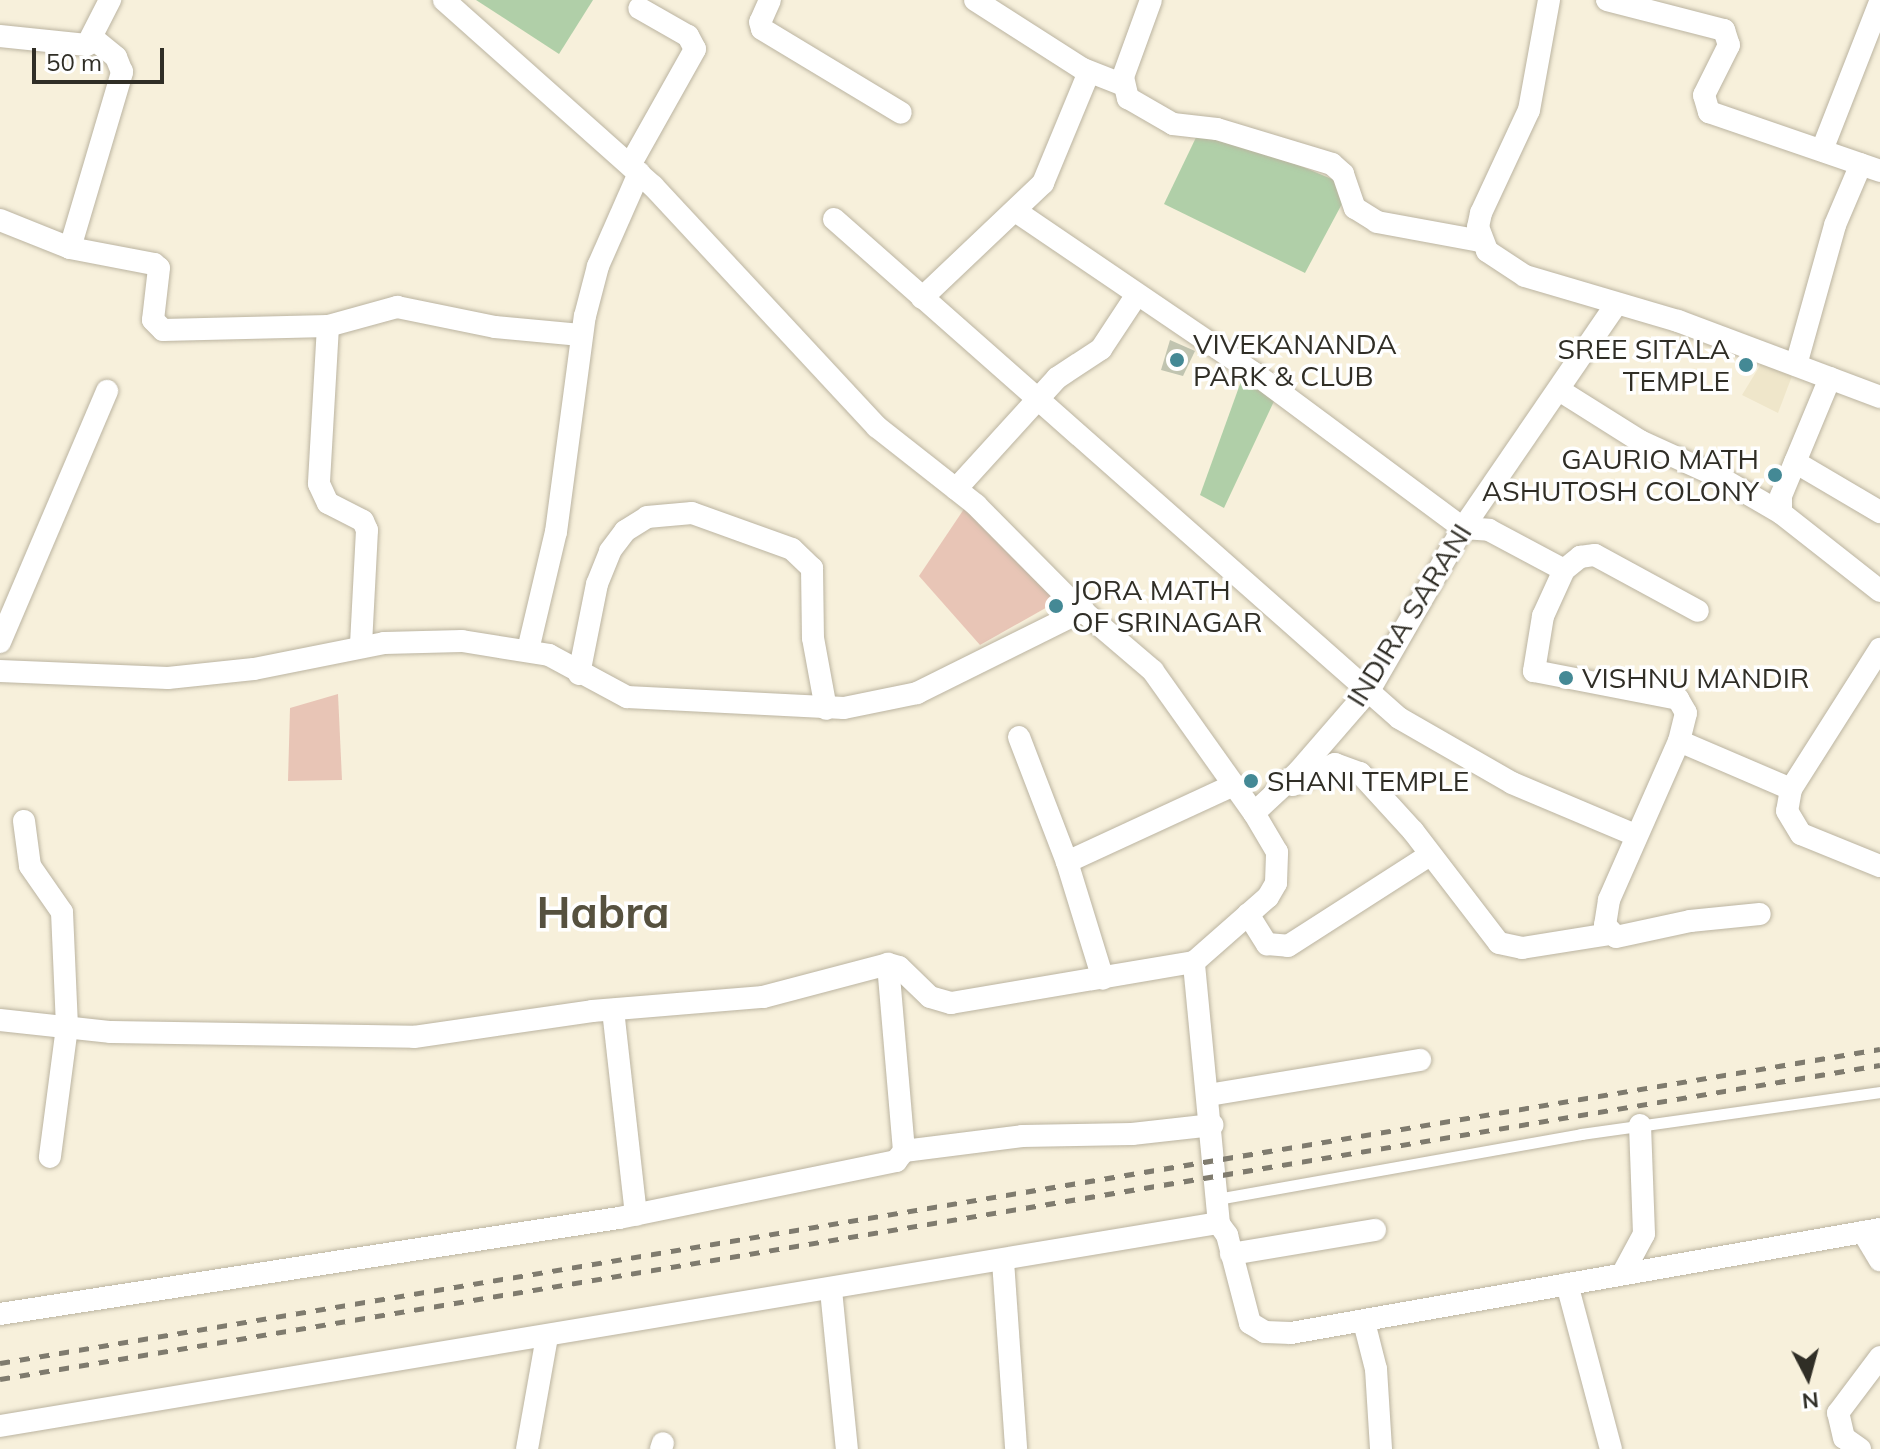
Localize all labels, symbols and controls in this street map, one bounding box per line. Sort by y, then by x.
scale bar [36,32,168,82]
text: 50 m [46,47,102,77]
place label: VIVEKANANDA PARK & CLUB [1193,327,1397,393]
place label: SREE SITALA TEMPLE [1558,332,1730,398]
marker: VIVEKANANDA PARK & CLUB [1168,351,1186,369]
marker: SREE SITALA TEMPLE [1737,356,1755,374]
place label: GAURIO MATH ASHUTOSH COLONY [1482,442,1759,508]
marker: GAURIO MATH ASHUTOSH COLONY [1766,466,1784,484]
street label: INDIRA SARANI [1339,517,1479,713]
place label: JORA MATH OF SRINAGAR [1072,573,1262,639]
marker: JORA MATH OF SRINAGAR [1047,597,1065,615]
place label: VISHNU MANDIR [1582,661,1809,695]
marker: VISHNU MANDIR [1557,669,1575,687]
place label: SHANI TEMPLE [1267,764,1469,798]
marker: SHANI TEMPLE [1242,772,1260,790]
district label: Habra [537,886,669,938]
north arrow [1768,1337,1848,1417]
text: N [1801,1386,1820,1416]

